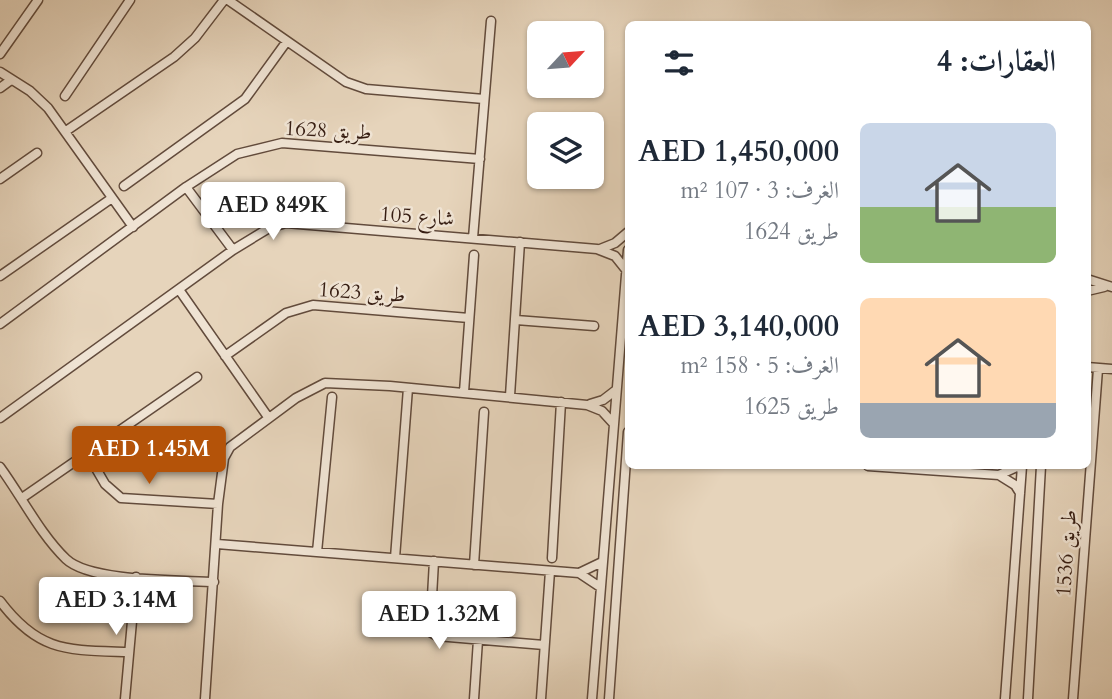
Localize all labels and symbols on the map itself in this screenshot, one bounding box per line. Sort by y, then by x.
north arrow [527,21,604,98]
street label: طريق 1628 [284,114,372,147]
pin: AED 849K [201,182,345,242]
street label: شارع 105 [379,199,455,237]
street label: طريق 1623 [318,275,406,310]
pin: AED 1.45M [69,426,229,486]
street label: طريق 1536 [1049,509,1084,597]
pin: AED 3.14M [36,578,196,637]
pin: AED 1.32M [359,592,519,651]

